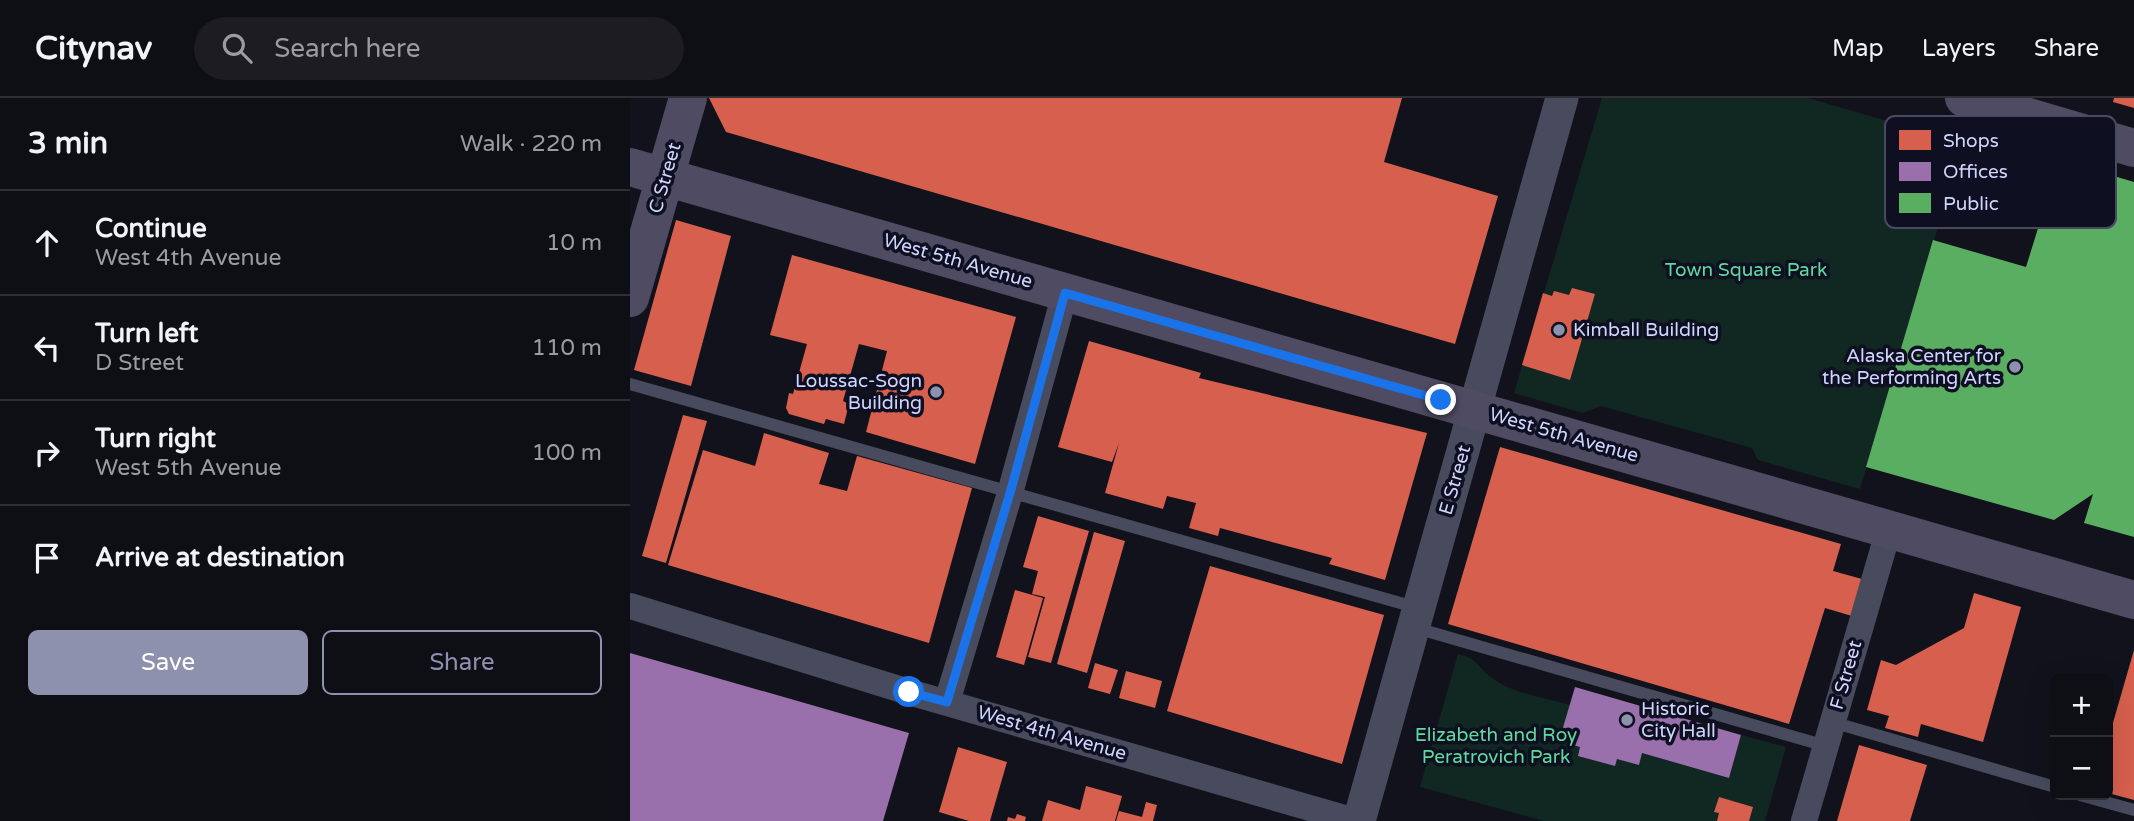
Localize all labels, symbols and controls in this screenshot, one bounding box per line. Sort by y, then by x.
search box [194,17,684,80]
text: Citynav [35,29,152,68]
icon: search [218,29,256,67]
text: Search here [274,33,420,64]
text: Map [1832,34,1884,63]
text: Layers [1922,34,1996,63]
text: Share [2034,34,2099,63]
legend [1885,116,2116,228]
text: 3 min [28,125,108,162]
text: Walk · 220 m [460,130,602,158]
text: Shops [1943,130,1999,152]
street label: C Street [644,140,686,216]
text: Offices [1943,161,2008,183]
text: Public [1943,193,1999,215]
text: Continue [95,213,207,244]
icon: ahead [28,224,66,262]
text: 10 m [546,229,602,257]
street label: West 5th Avenue [881,229,1035,293]
text: West 4th Avenue [95,244,281,272]
park label: Town Square Park [1665,259,1827,281]
text: Turn left [95,318,198,349]
place label: Kimball Building [1573,319,1719,341]
marker: Kimball Building [1551,322,1567,338]
icon: left [28,329,66,367]
text: 110 m [532,334,602,362]
place label: Alaska Center for the Performing Arts [1822,345,2002,389]
text: D Street [95,349,184,377]
marker: Alaska Center for the Performing Arts [2007,359,2023,375]
place label: Loussac-Sogn Building [795,370,922,414]
marker: Loussac-Sogn Building [928,384,944,400]
route end [1425,384,1456,415]
street label: West 5th Avenue [1487,403,1641,467]
text: Turn right [95,423,216,454]
icon: right [28,434,66,472]
text: 100 m [532,439,602,467]
street label: E Street [1435,443,1475,517]
text: West 5th Avenue [95,454,281,482]
icon: arrive [28,539,66,577]
text: Arrive at destination [95,542,345,573]
button: Save [28,630,308,695]
button: Share [322,630,602,695]
street label: F Street [1826,638,1866,712]
map controls [2050,674,2113,800]
button: + [2050,674,2113,737]
route start [893,676,924,707]
place label: Historic City Hall [1641,698,1716,742]
street label: West 4th Avenue [975,701,1129,765]
marker: Historic City Hall [1619,712,1635,728]
park label: Elizabeth and Roy Peratrovich Park [1415,724,1577,768]
button: − [2050,737,2113,800]

